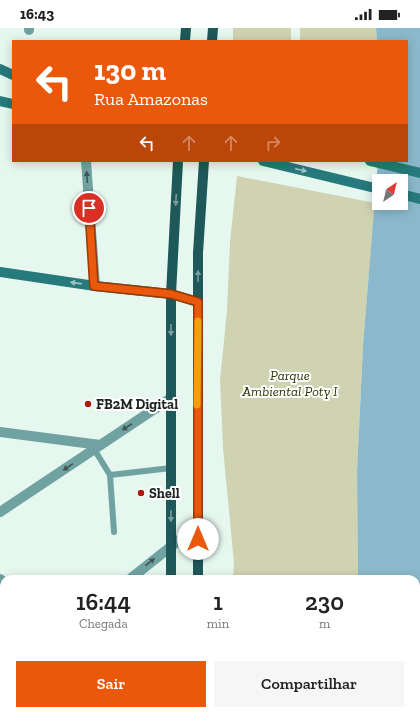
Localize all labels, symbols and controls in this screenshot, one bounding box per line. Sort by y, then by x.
text: 16:43 [20,5,54,23]
text: 130 m [94,54,166,87]
icon: left [28,56,80,108]
text: Rua Amazonas [94,88,208,110]
icon: left [136,132,158,154]
icon: ahead [178,132,200,154]
icon: ahead [220,132,242,154]
icon: right [262,132,284,154]
one-way arrow [295,168,307,174]
one-way arrow [83,171,90,183]
north arrow [372,174,408,210]
map controls [372,174,408,210]
pin [72,191,106,225]
one-way arrow [172,194,179,206]
icon: arrive [78,197,100,219]
one-way arrow [195,269,201,282]
one-way arrow [70,280,82,286]
one-way arrow [168,324,174,337]
park label: Parque Ambiental Poty I [241,367,338,400]
place label: FB2M Digital [96,396,178,413]
marker: FB2M Digital [83,399,93,409]
one-way arrow [121,423,132,431]
one-way arrow [62,463,73,470]
place label: Shell [149,485,180,502]
marker: Shell [136,488,146,498]
one-way arrow [168,510,174,523]
position arrow [177,518,219,560]
one-way arrow [145,558,156,567]
text: 16:44 [76,587,131,616]
text: 1 [213,587,223,616]
text: 230 [305,587,344,616]
text: Chegada [79,616,128,631]
text: min [207,616,229,631]
text: m [319,616,330,631]
button: Sair [16,661,206,707]
button: Compartilhar [214,661,404,707]

